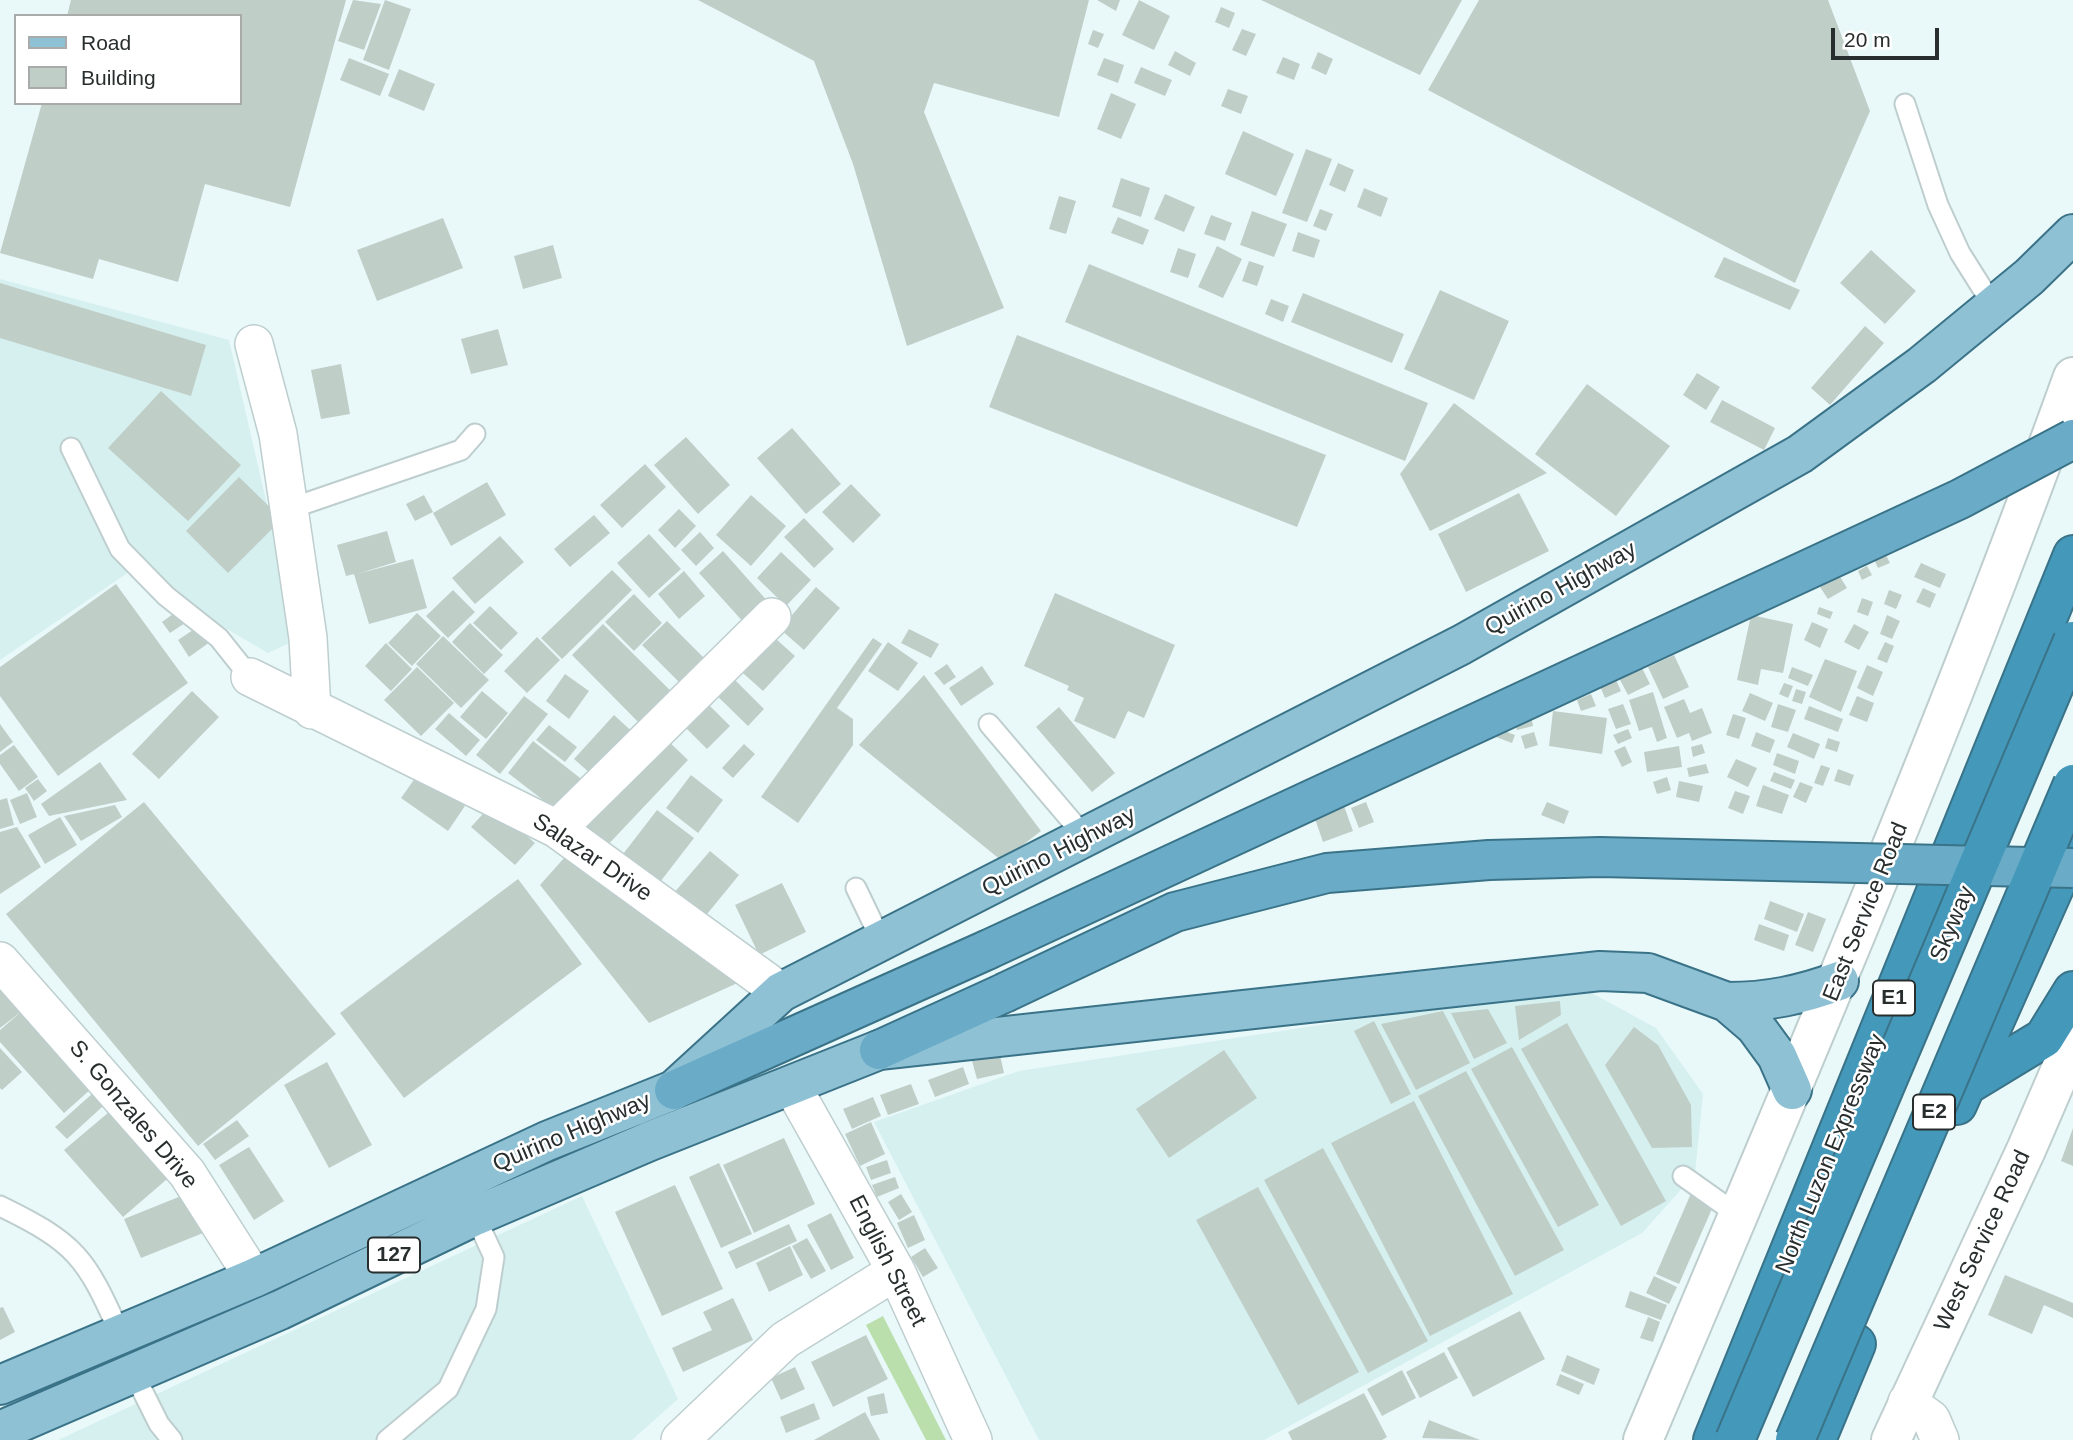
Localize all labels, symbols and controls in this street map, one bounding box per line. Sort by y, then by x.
legend [14,14,242,105]
scale bar [1835,14,1944,58]
text: 20 m [1844,28,1891,51]
text: Road [81,31,131,54]
text: Building [81,66,156,89]
street label: Quirino Highway [1481,536,1641,642]
street label: Quirino Highway [978,801,1140,903]
street label: Salazar Drive [527,808,657,908]
street label: East Service Road [1818,819,1914,1005]
street label: Skyway [1925,882,1981,966]
road number: E1 [1873,981,1915,1016]
street label: North Luzon Expressway [1770,1030,1892,1278]
street label: S. Gonzales Drive [63,1035,203,1195]
street label: Quirino Highway [489,1087,655,1179]
road number: E2 [1913,1094,1955,1130]
street label: West Service Road [1929,1146,2037,1336]
street label: English Street [842,1191,932,1331]
road number: 127 [368,1238,420,1272]

